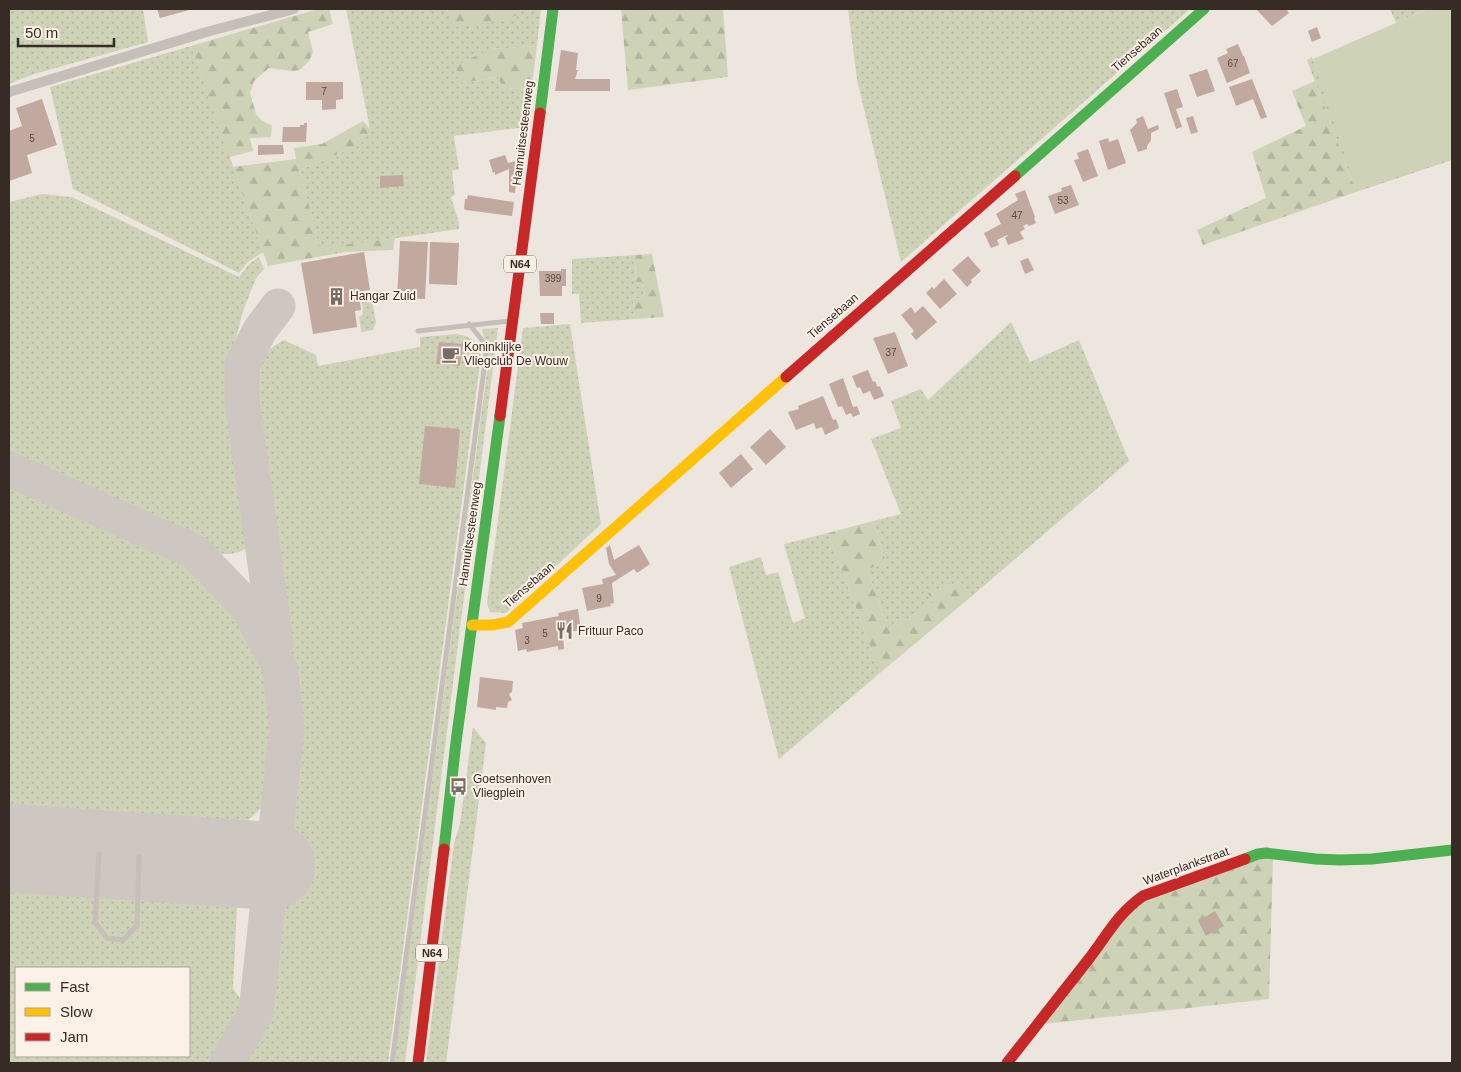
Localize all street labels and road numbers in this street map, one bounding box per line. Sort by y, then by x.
street label: Tiensebaan [1109,23,1165,75]
street label: Hannuitsesteenweg [510,80,536,186]
road number: N64 [504,255,536,272]
street label: Tiensebaan [805,290,861,342]
street label: Hannuitsesteenweg [456,481,484,587]
street label: Tiensebaan [501,559,557,611]
street label: Waterplankstraat [1141,844,1231,888]
road number: N64 [416,944,448,961]

